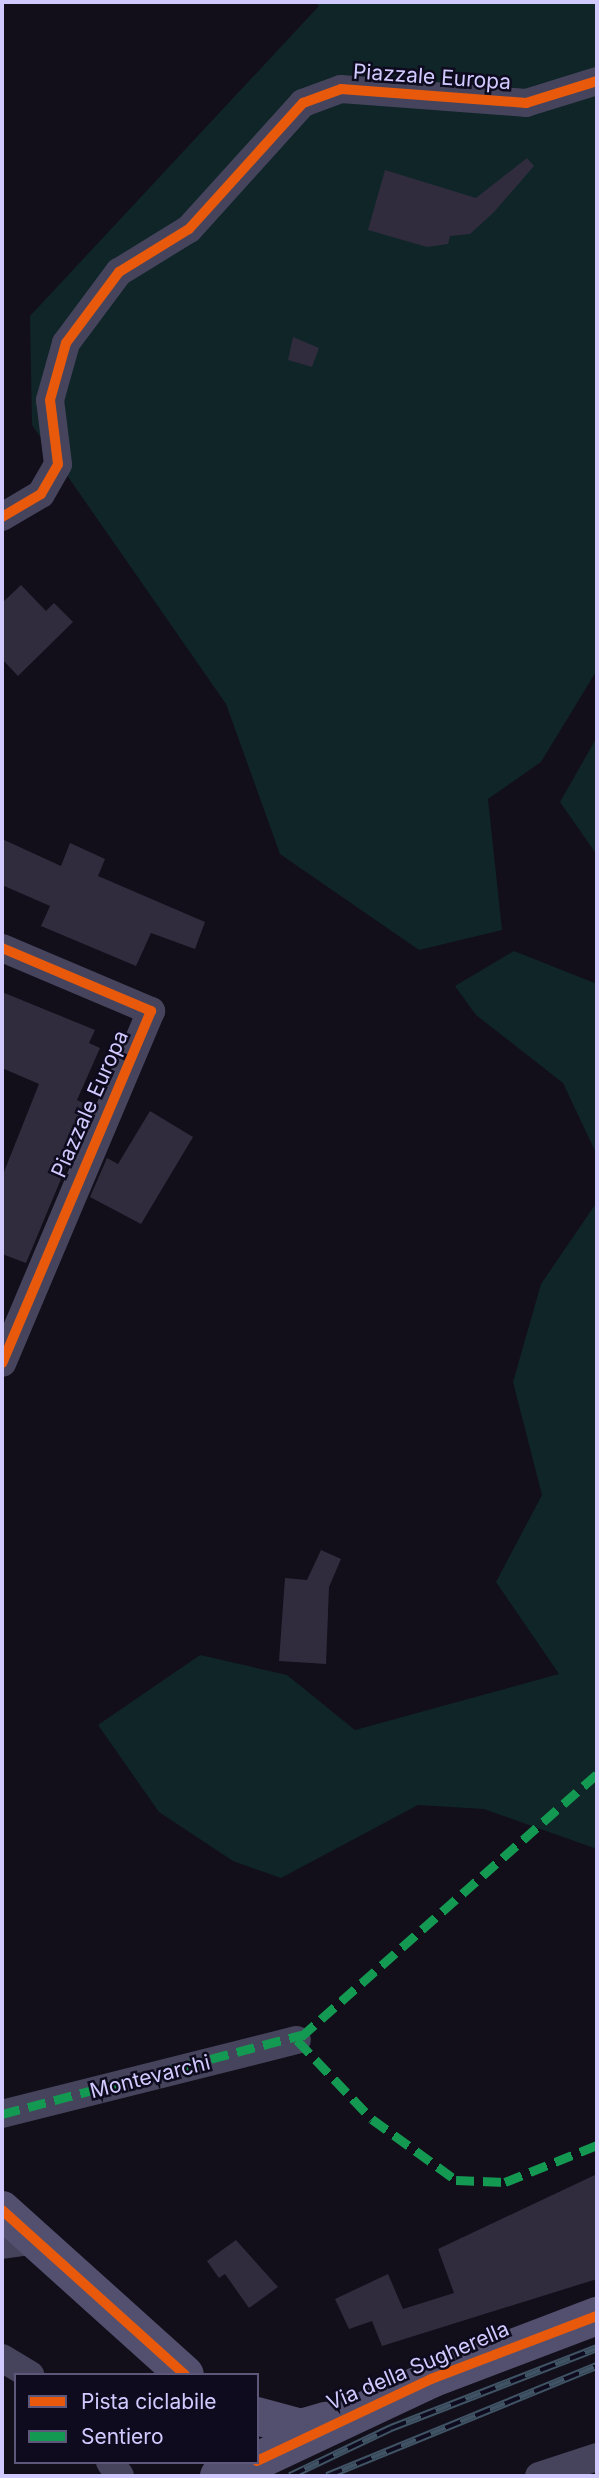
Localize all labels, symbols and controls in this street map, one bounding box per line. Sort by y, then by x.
street label: Piazzale Europa [352,59,512,95]
street label: Piazzale Europa [46,1026,134,1182]
street label: Montevarchi [87,2050,213,2104]
street label: Via della Sugherella [323,2316,513,2416]
legend [14,2373,259,2464]
text: Pista ciclabile [81,2389,217,2414]
text: Sentiero [81,2424,163,2449]

